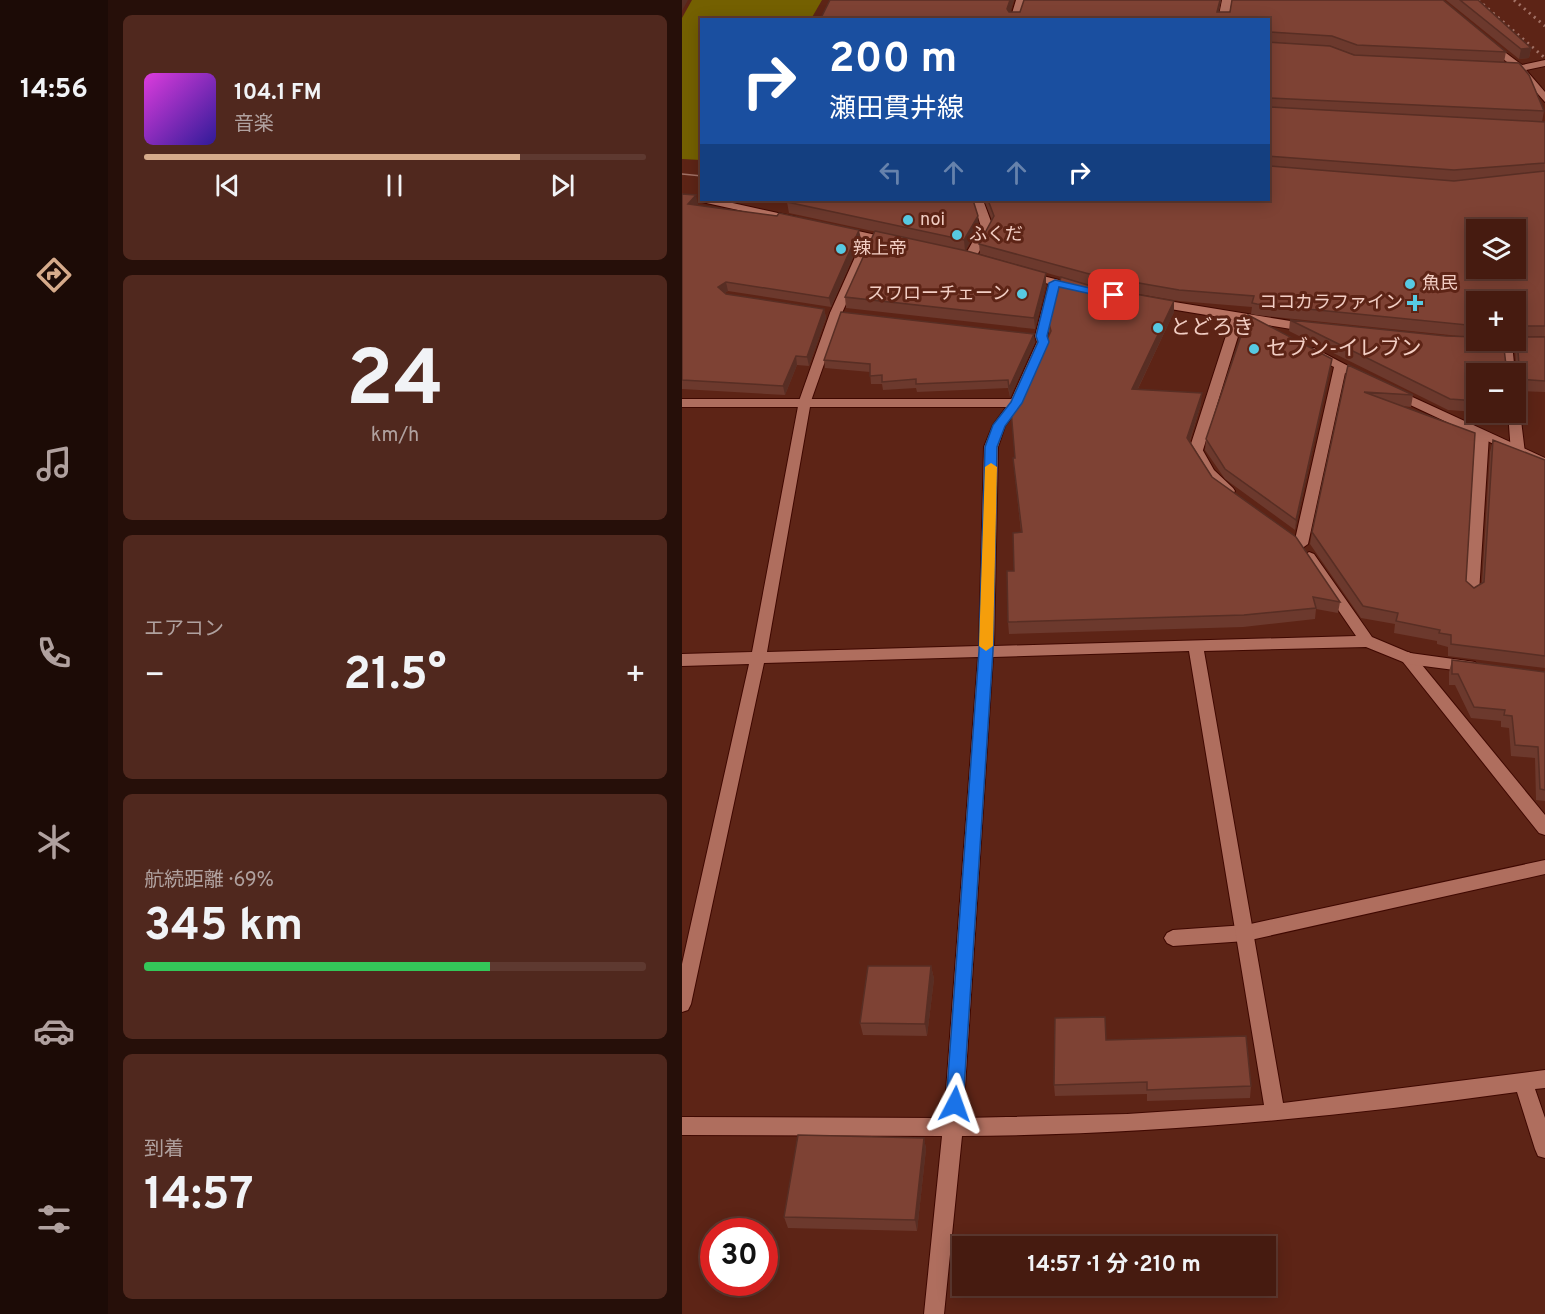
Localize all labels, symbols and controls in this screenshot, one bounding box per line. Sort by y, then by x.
text: 200 m [829,34,957,87]
icon: right [730,42,808,120]
text: 14:56 [20,73,88,107]
text: 104.1 FM [234,80,321,107]
text: 瀬田貫井線 [829,93,964,127]
text: 音楽 [234,112,274,138]
icon: left [874,156,907,189]
icon: ahead [937,156,970,189]
icon: ahead [1000,156,1033,189]
icon: right [1063,156,1096,189]
icon: previous [211,169,244,202]
icon: pause [378,169,411,202]
icon: next [546,169,579,202]
place label: noi [920,209,945,232]
marker: noi [901,213,915,227]
map controls [1466,219,1526,423]
button: layers [1466,219,1526,279]
place label: ふくだ [969,224,1023,247]
marker: ふくだ [950,228,964,242]
place label: 辣上帝 [853,238,907,261]
marker: 辣上帝 [834,242,848,256]
icon: directions [33,254,75,296]
pin [1088,269,1139,320]
place label: 魚民 [1422,273,1458,296]
marker: 魚民 [1403,277,1417,291]
icon: arrive [1097,278,1130,311]
place label: スワローチェーン [867,283,1010,306]
marker: スワローチェーン [1015,287,1029,301]
button: + [1466,291,1526,351]
place label: ココカラファイン [1259,292,1403,315]
marker: ココカラファイン [1408,296,1422,310]
place label: とどろき [1170,315,1254,342]
marker: とどろき [1151,321,1165,335]
text: 24 [346,334,444,433]
place label: セブン-イレブン [1266,336,1421,363]
marker: セブン-イレブン [1247,342,1261,356]
button: − [1466,363,1526,423]
text: km/h [371,423,419,449]
icon: music [33,443,75,485]
text: エアコン [144,617,224,643]
icon: phone [33,632,75,674]
text: 21.5° [344,648,446,705]
text: − [144,656,165,698]
text: + [625,656,646,698]
icon: climate [33,821,75,863]
text: 航続距離 · 69% [144,868,274,894]
text: 345 km [144,899,303,956]
icon: car [33,1010,75,1052]
position arrow [923,1072,987,1136]
text: 到着 [144,1137,184,1163]
text: 14:57 [144,1168,254,1225]
icon: filters [33,1198,75,1240]
speed limit sign: 30 [700,1218,778,1296]
text: 14:57 · 1 分 · 210 m [1027,1252,1201,1279]

